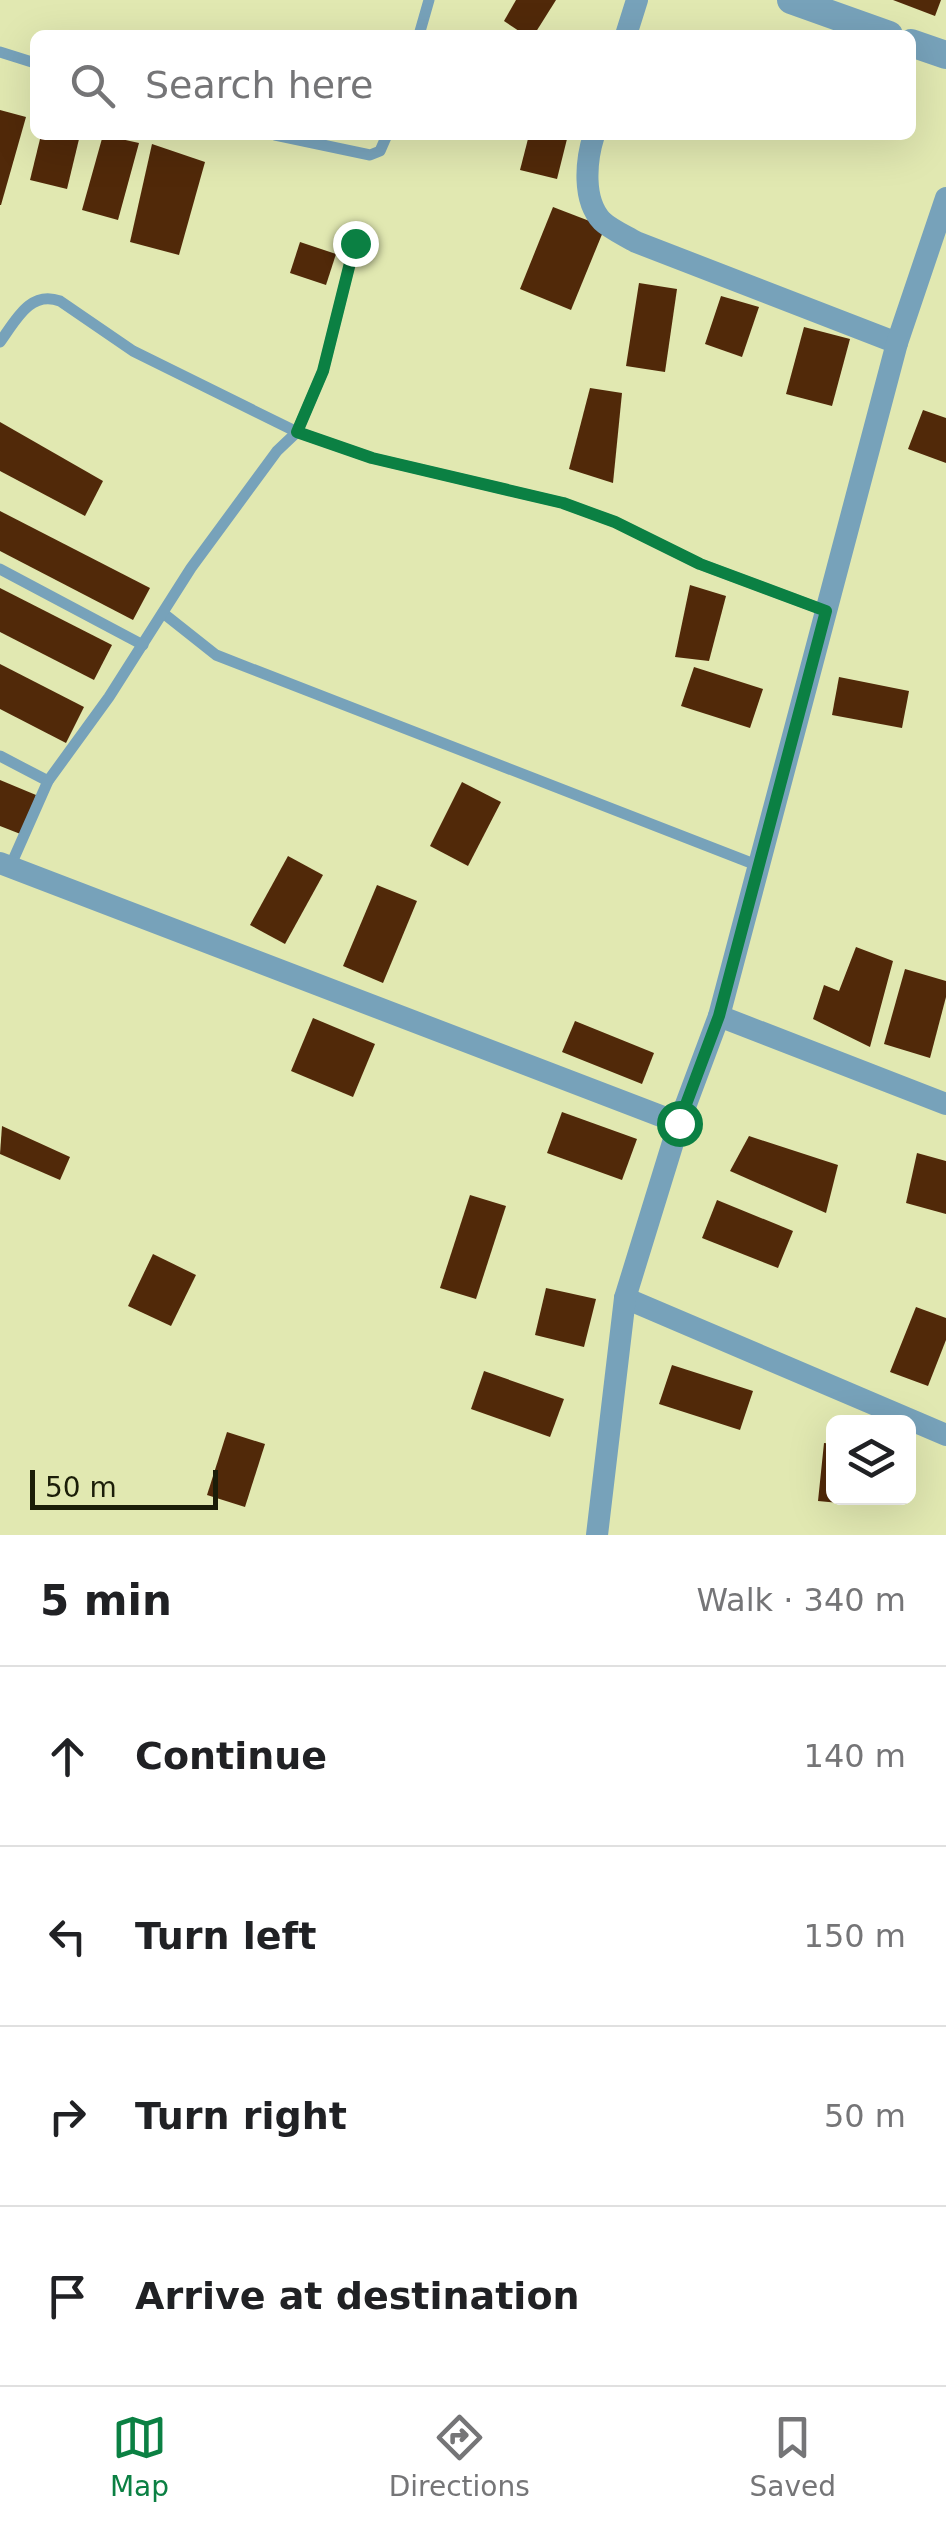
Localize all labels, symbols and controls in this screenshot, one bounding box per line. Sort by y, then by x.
search box [30,30,916,140]
icon: search [65,58,120,113]
text: Search here [145,63,373,107]
route end [333,221,379,267]
route start [657,1101,703,1147]
map controls [826,1415,916,1505]
button: layers [826,1415,916,1505]
scale bar [30,1465,218,1510]
text: 50 m [45,1471,117,1504]
text: 5 min [40,1576,172,1625]
text: Walk · 340 m [696,1581,906,1619]
icon: ahead [40,1729,95,1784]
text: Continue [135,1734,327,1778]
text: 140 m [804,1737,906,1775]
icon: left [40,1909,95,1964]
text: Turn left [135,1914,316,1958]
text: 150 m [804,1917,906,1955]
icon: right [40,2089,95,2144]
text: Turn right [135,2094,347,2138]
text: 50 m [824,2097,906,2135]
icon: arrive [40,2269,95,2324]
text: Arrive at destination [135,2274,580,2318]
tab: Map [110,2410,169,2503]
tab: Directions [389,2410,530,2503]
tab: Saved [750,2410,836,2503]

